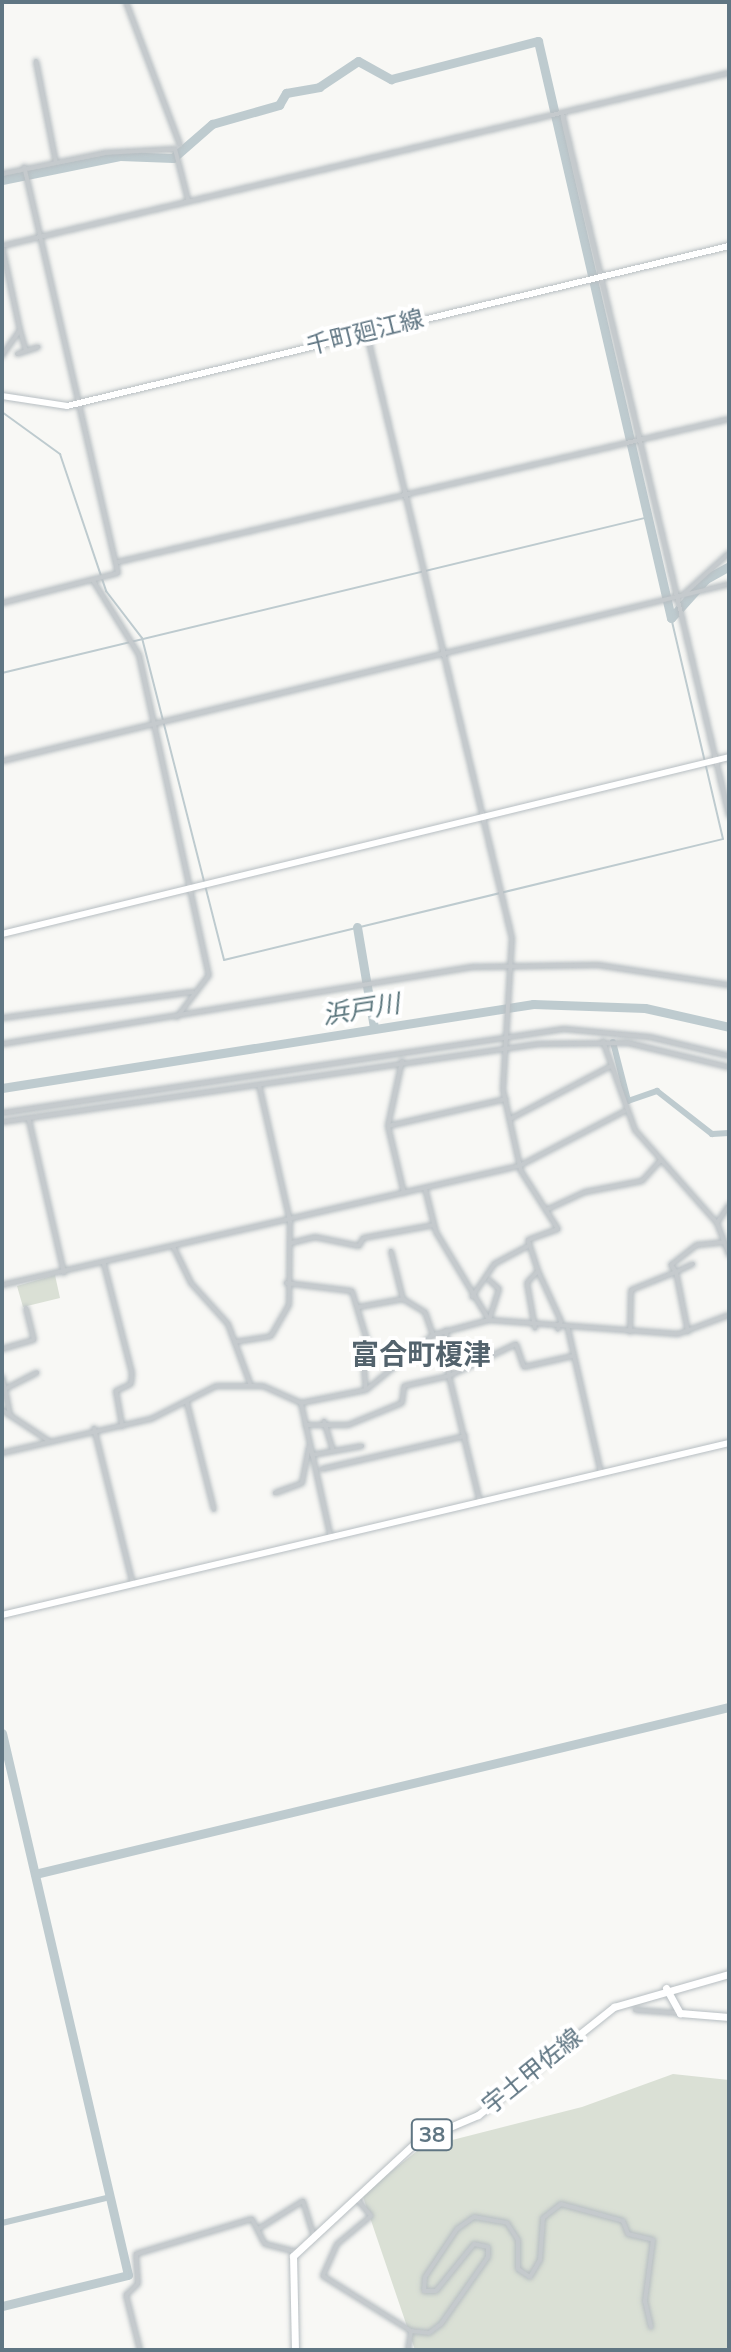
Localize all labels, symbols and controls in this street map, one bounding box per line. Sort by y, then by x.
street label: 千町廻江線 [303,304,427,360]
water label: 浜戸川 [320,987,402,1031]
district label: 富合町榎津 [351,1337,491,1371]
street label: 宇土甲佐線 [476,2022,588,2120]
road number: 38 [410,2117,454,2153]

